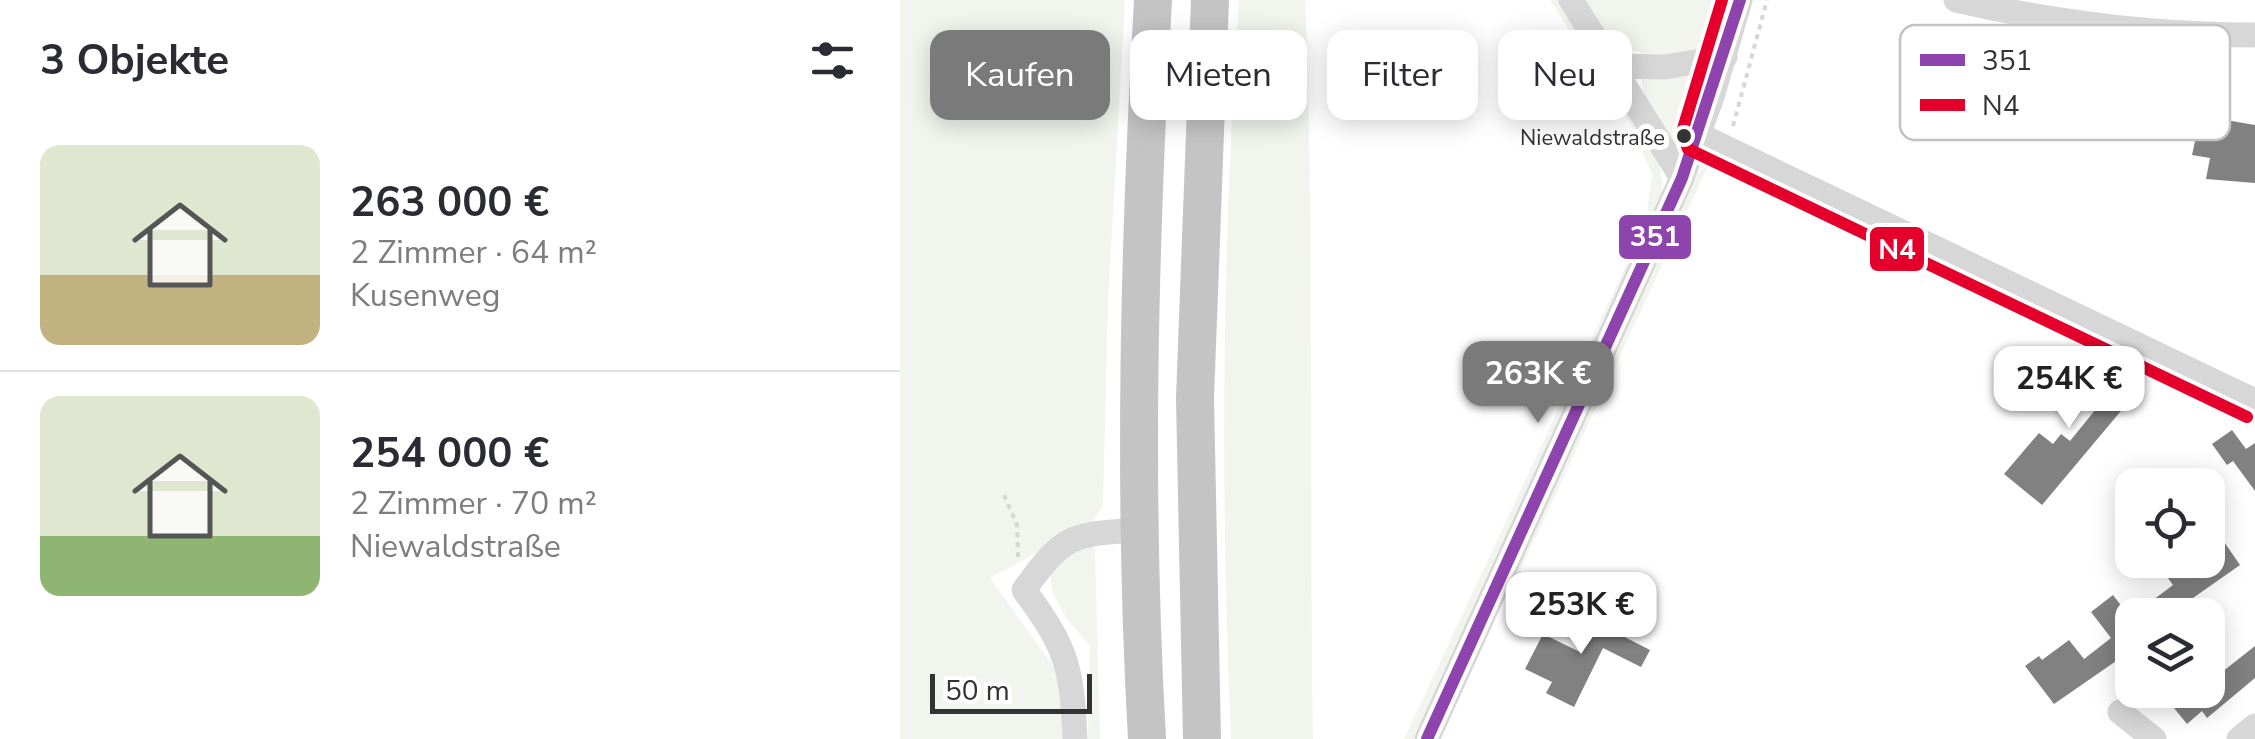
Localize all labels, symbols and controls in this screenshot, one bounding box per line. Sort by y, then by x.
legend [1900,25,2230,140]
chip: Kaufen [930,30,1110,120]
chip: Mieten [1130,30,1307,120]
chip: Filter [1327,30,1478,120]
chip: Neu [1498,30,1632,120]
text: 3 Objekte [40,32,229,89]
icon: filters [805,33,860,88]
text: 351 [1982,42,2032,80]
text: N4 [1982,87,2020,125]
place label: Niewaldstraße [1520,123,1665,153]
marker: Niewaldstraße [1674,126,1694,146]
text: 263 000 € [350,174,549,231]
icon: home [120,185,240,305]
line badge: 351 [1617,213,1693,261]
text: 351 [1630,218,1680,256]
line badge: N4 [1868,225,1926,273]
text: 2 Zimmer · 64 m² [350,231,597,274]
text: N4 [1878,231,1916,269]
text: Kusenweg [350,274,501,317]
pin: 263K € [1457,341,1619,426]
pin: 254K € [1988,346,2150,431]
text: 263K € [1485,352,1591,395]
text: 254K € [2016,357,2122,400]
text: 254 000 € [350,425,549,482]
icon: home [120,436,240,556]
map controls [2115,468,2225,708]
button: locate [2115,468,2225,578]
text: 2 Zimmer · 70 m² [350,482,597,525]
text: Niewaldstraße [350,525,561,568]
pin: 253K € [1500,572,1662,657]
text: 253K € [1528,583,1634,626]
button: layers [2115,598,2225,708]
scale bar [930,669,1092,714]
text: 50 m [945,672,1010,710]

